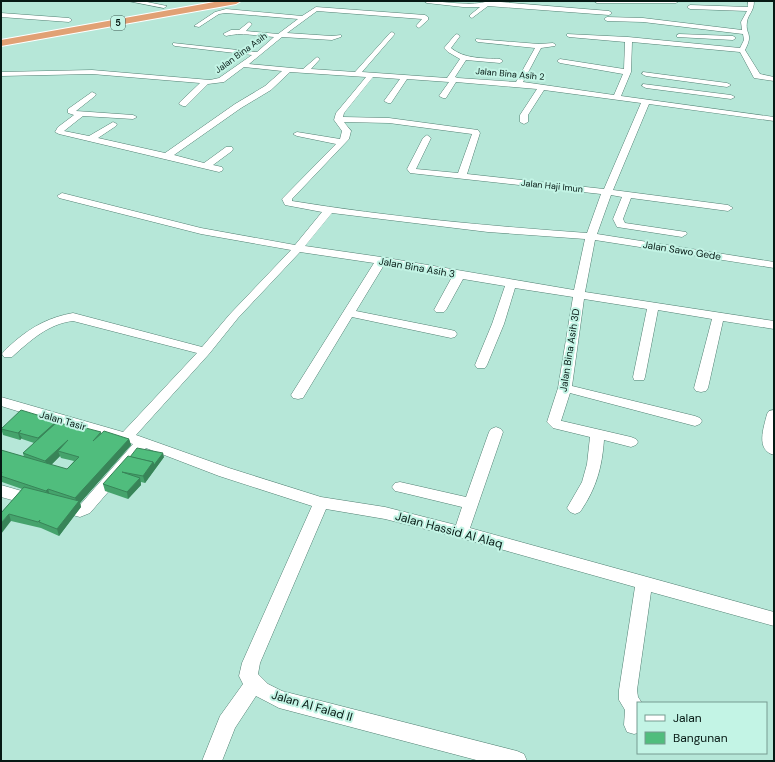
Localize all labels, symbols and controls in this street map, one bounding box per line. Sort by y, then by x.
road number: 5 [111,16,125,30]
street label: Jalan Bina Asih [212,30,270,76]
street label: Jalan Bina Asih 2 [475,65,545,83]
street label: Jalan Haji Imun [520,177,584,195]
street label: Jalan Sawo Gede [642,238,722,263]
street label: Jalan Bina Asih 3 [378,254,456,281]
street label: Jalan Bina Asih 3D [556,307,583,393]
street label: Jalan Tasir [38,408,88,433]
street label: Jalan Hassid Al Alaq [393,508,505,552]
street label: Jalan Al Falad II [270,687,354,725]
legend [637,702,767,754]
text: Jalan [673,710,702,726]
text: Bangunan [673,730,728,746]

